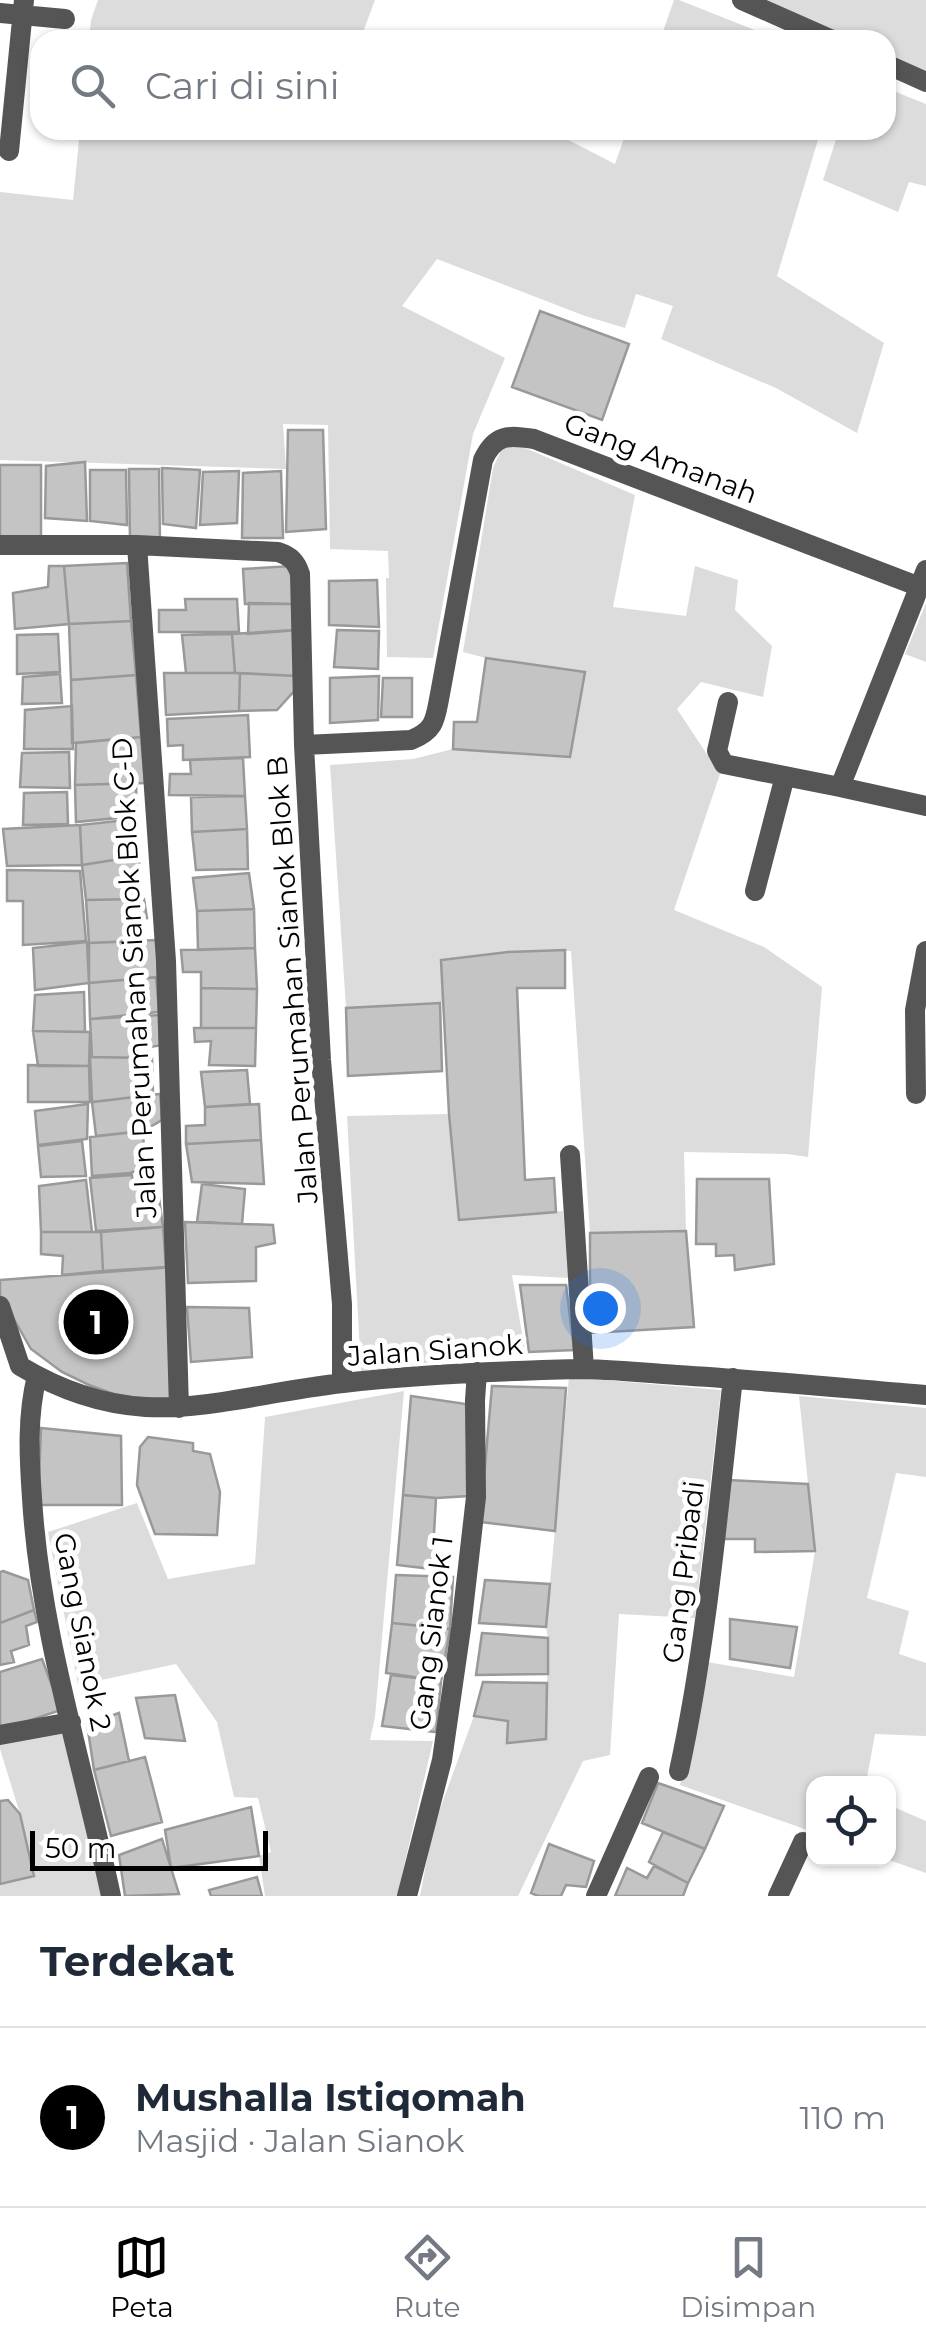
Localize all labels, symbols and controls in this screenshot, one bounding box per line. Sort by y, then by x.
search box [30,30,896,140]
icon: search [65,58,120,113]
text: Cari di sini [145,62,340,109]
street label: Gang Amanah [560,406,762,510]
street label: Jalan Perumahan Sianok Blok C-D [104,737,164,1220]
street label: Jalan Perumahan Sianok Blok B [259,755,325,1206]
your location [575,1283,626,1334]
pin: 1 [64,1284,128,1360]
street label: Jalan Sianok [345,1327,524,1373]
street label: Gang Pribadi [655,1479,711,1665]
street label: Gang Sianok 2 [47,1530,119,1734]
street label: Gang Sianok 1 [402,1534,460,1732]
map controls [806,1776,896,1866]
button: locate [806,1776,896,1866]
scale bar [30,1826,268,1870]
text: 50 m [45,1831,116,1865]
text: Terdekat [40,1935,235,1987]
text: Mushalla Istiqomah [135,2074,526,2121]
text: 1 [66,2098,79,2137]
text: 110 m [799,2098,886,2137]
text: Masjid · Jalan Sianok [135,2121,464,2160]
tab: Peta [110,2230,174,2324]
tab: Rute [394,2230,460,2324]
tab: Disimpan [680,2230,816,2324]

